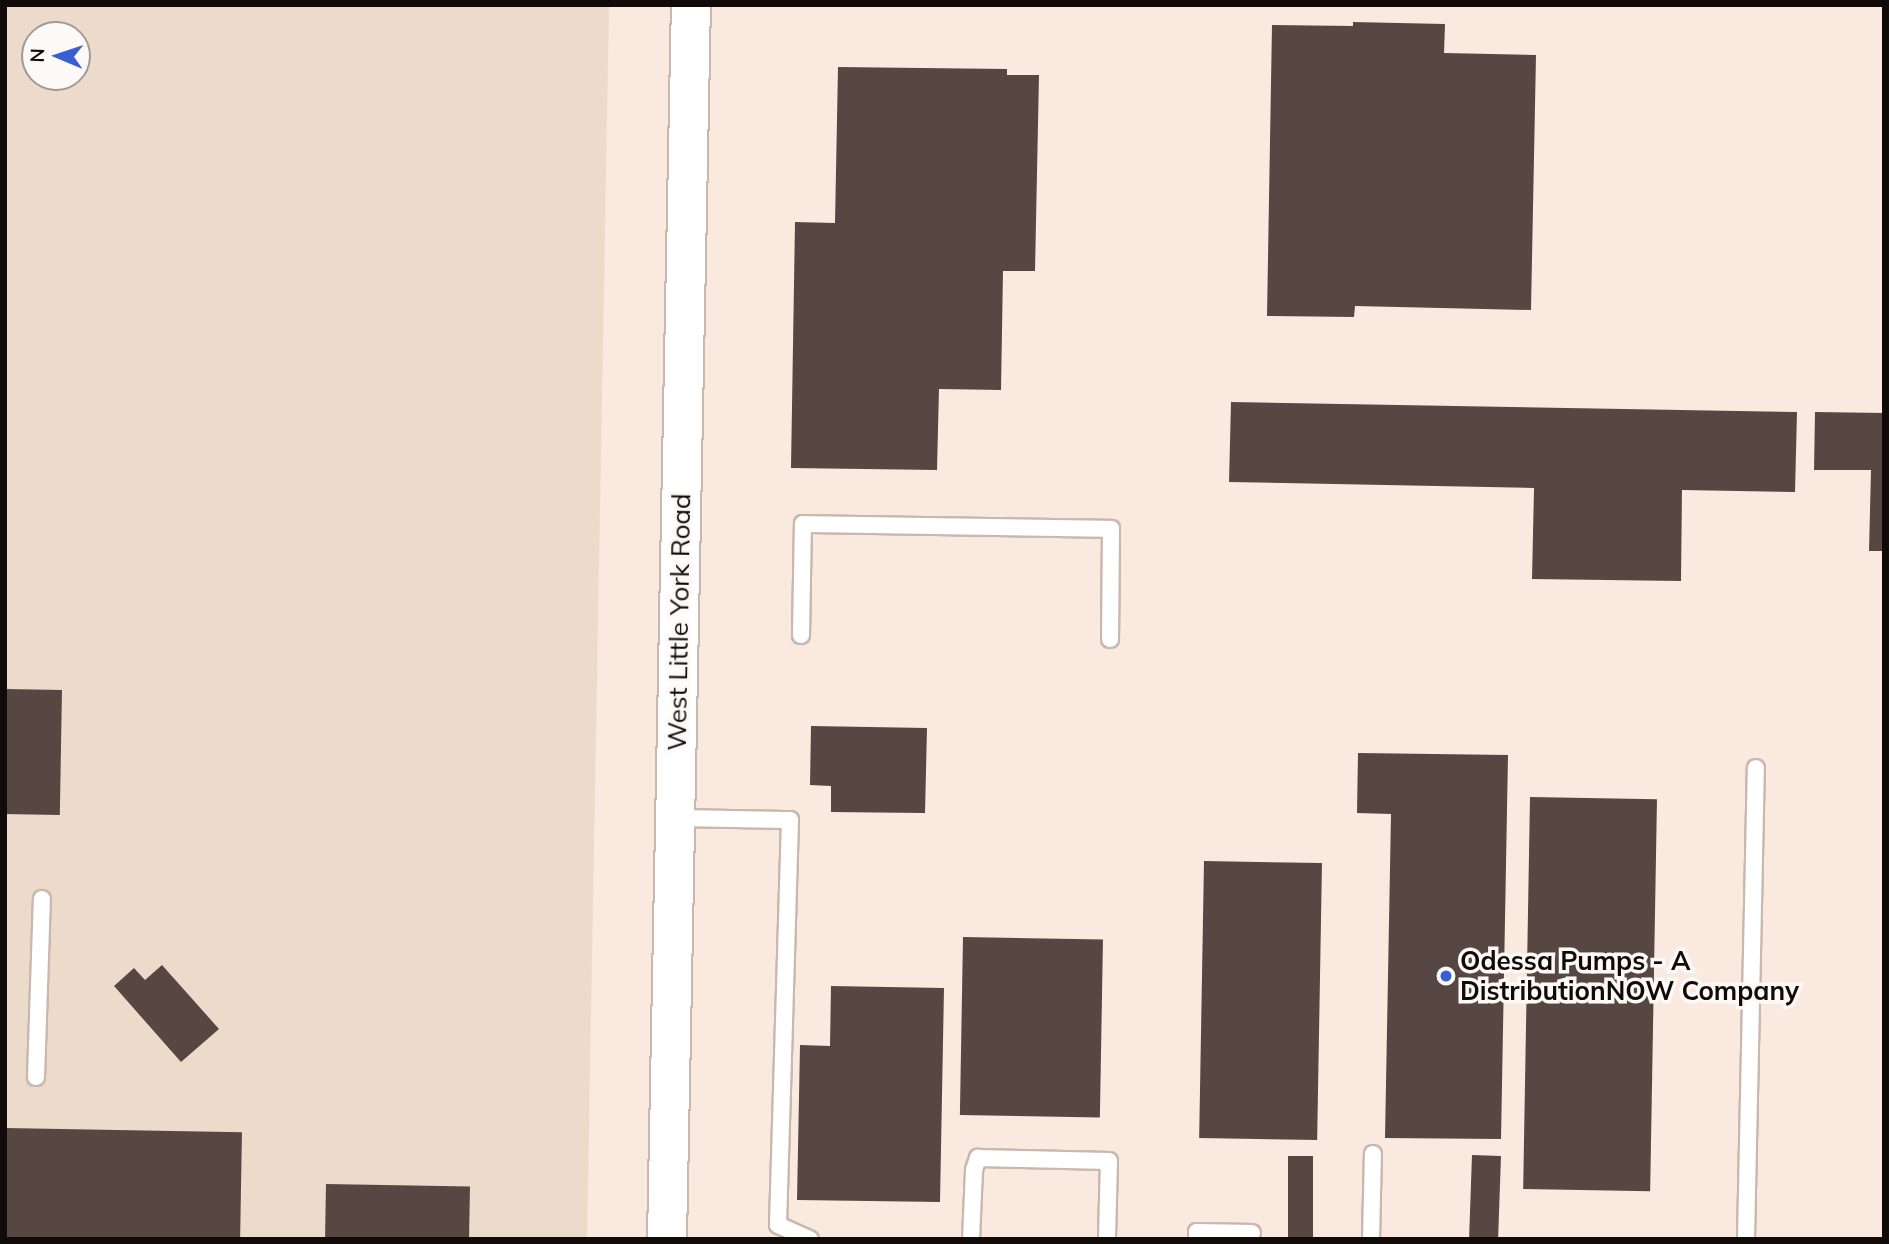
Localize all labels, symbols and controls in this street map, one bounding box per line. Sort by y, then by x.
north arrow [21,21,91,91]
text: N [25,48,49,63]
street label: West Little York Road [661,493,697,751]
place label: Odessa Pumps - A DistributionNOW Company [1460,945,1799,1006]
marker: Odessa Pumps - A DistributionNOW Company [1438,968,1454,984]

